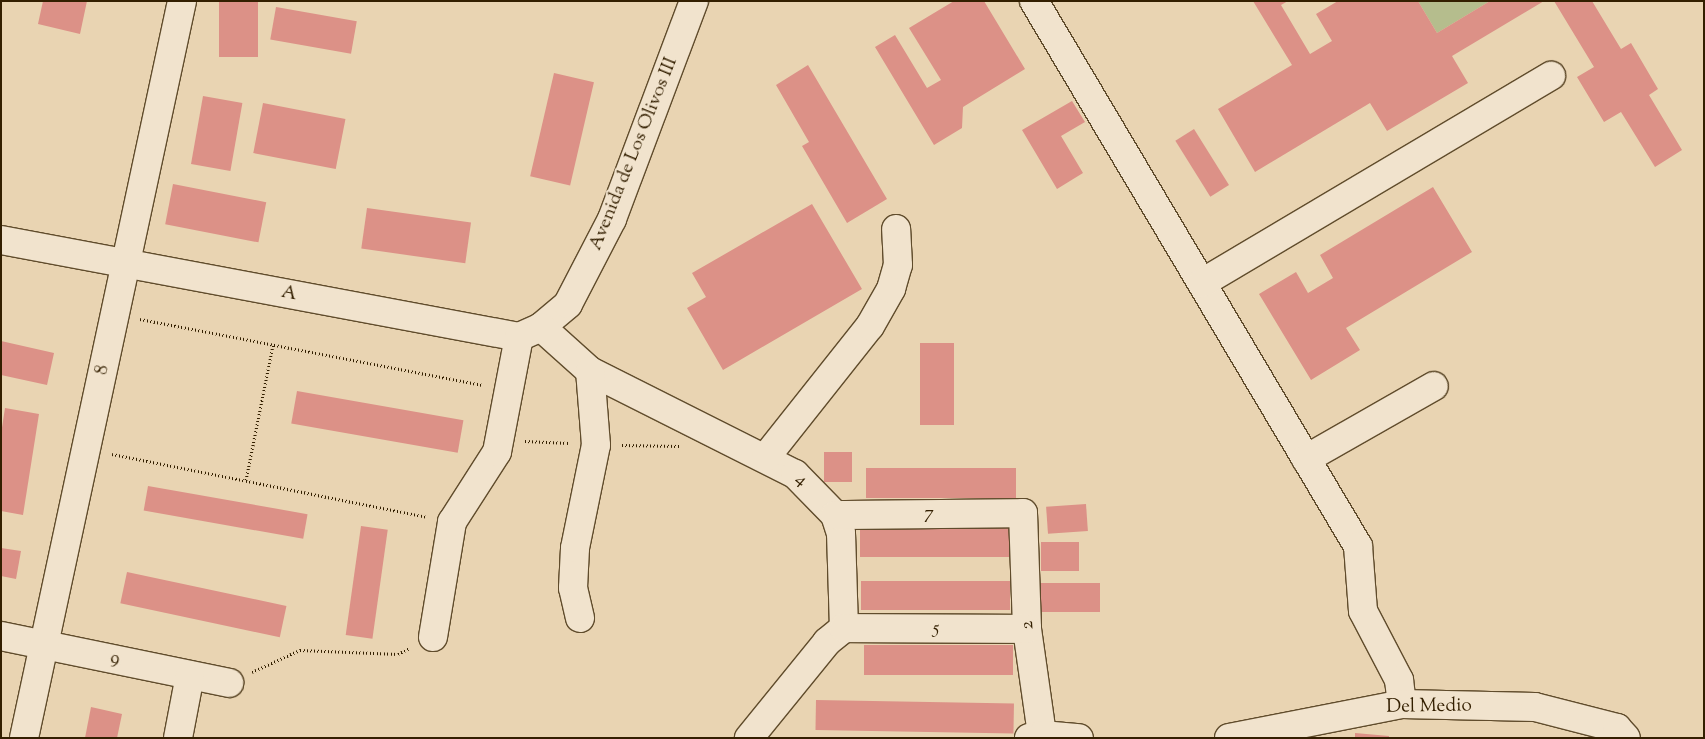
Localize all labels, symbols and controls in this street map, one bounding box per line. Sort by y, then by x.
street label: Avenida de Los Olivos III [585,54,683,254]
street label: A [279,281,299,307]
street label: 8 [91,363,115,377]
street label: 4 [790,468,812,492]
street label: 7 [924,503,934,525]
street label: 5 [933,618,939,640]
street label: 2 [1016,620,1040,630]
street label: 9 [108,647,122,671]
street label: Del Medio [1386,695,1472,719]

